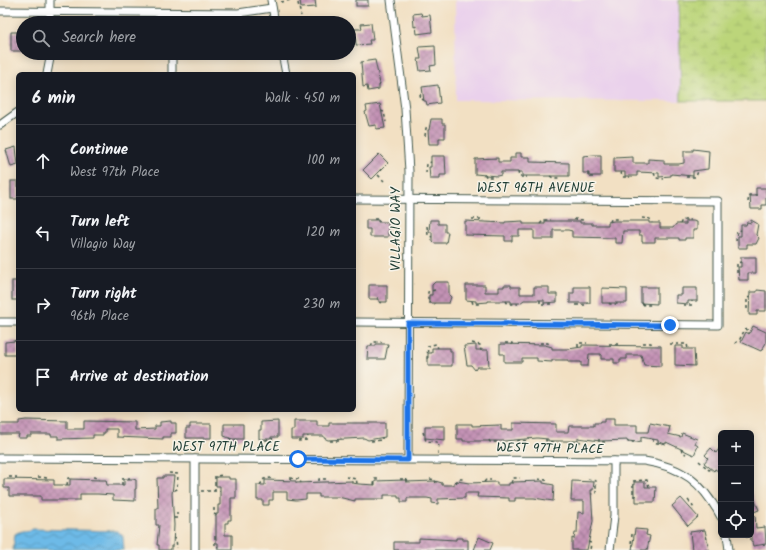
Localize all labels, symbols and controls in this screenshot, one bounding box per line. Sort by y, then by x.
search box [16,16,356,60]
text: Search here [62,26,136,50]
icon: search [30,27,52,49]
text: 6 min [32,85,76,112]
text: Walk · 450 m [265,88,340,109]
text: Continue [70,138,128,162]
icon: ahead [32,150,54,172]
text: 100 m [307,150,340,171]
text: West 97th Place [70,162,159,183]
street label: WEST 96TH AVENUE [477,178,595,199]
street label: VILLAGIO WAY [386,187,407,271]
text: Turn left [70,210,130,234]
icon: left [32,222,54,244]
text: 120 m [306,222,340,243]
text: Villagio Way [70,234,135,255]
text: Turn right [70,282,137,306]
icon: right [32,294,54,316]
text: 230 m [303,294,340,315]
text: 96th Place [70,306,129,327]
route end [661,316,679,334]
text: Arrive at destination [70,365,209,389]
icon: arrive [32,366,54,388]
map controls [718,430,754,538]
button: + [718,430,754,466]
street label: WEST 97TH PLACE [172,437,280,458]
street label: WEST 97TH PLACE [496,438,604,460]
route start [289,450,307,468]
button: − [718,466,754,502]
button: locate [718,502,754,538]

